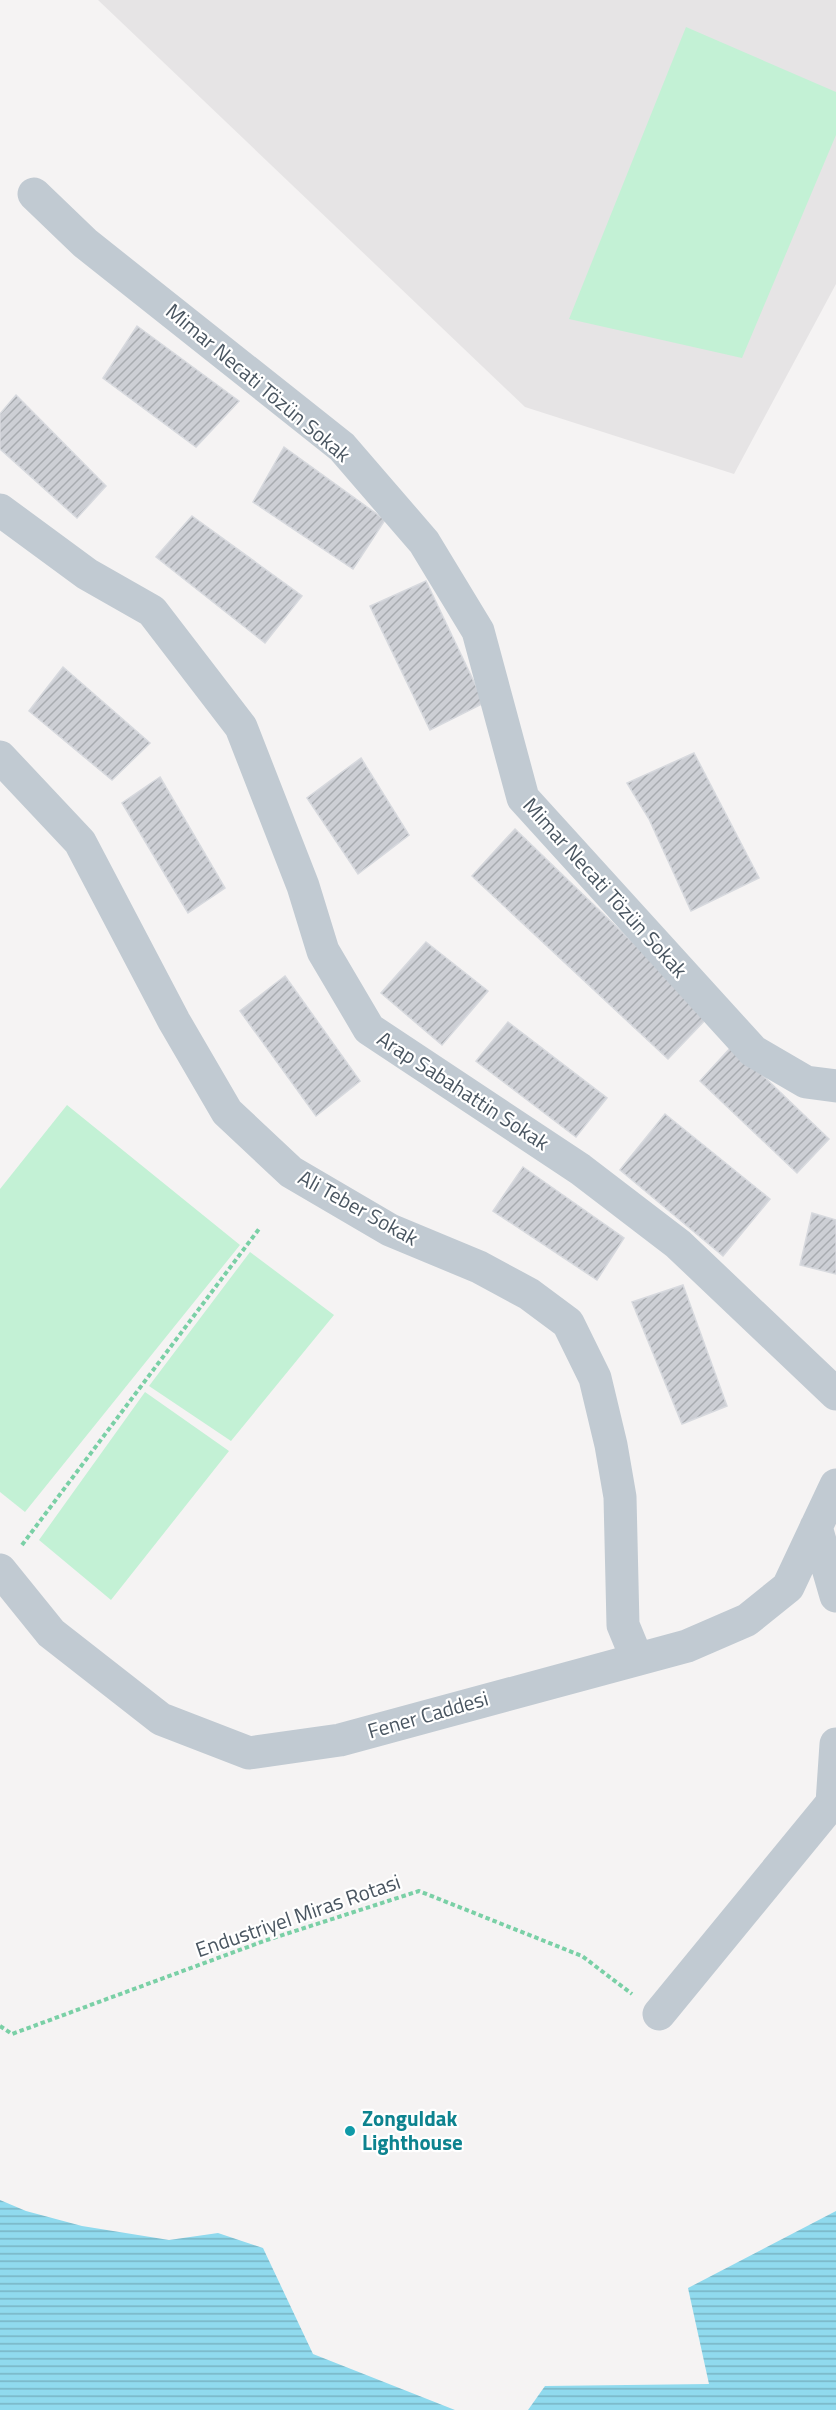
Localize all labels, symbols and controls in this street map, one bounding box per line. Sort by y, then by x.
street label: Mimar Necati Tözün Sokak [159,295,358,469]
street label: Mimar Necati Tözün Sokak [516,790,696,985]
street label: Arap Sabahattin Sokak [371,1022,556,1158]
street label: Ali Teber Sokak [293,1161,424,1253]
street label: Fener Caddesi [364,1682,492,1747]
street label: Endustriyel Miras Rotasi [191,1865,404,1965]
place label: Zonguldak Lighthouse [362,2102,463,2158]
marker: Zonguldak Lighthouse [343,2124,357,2138]

